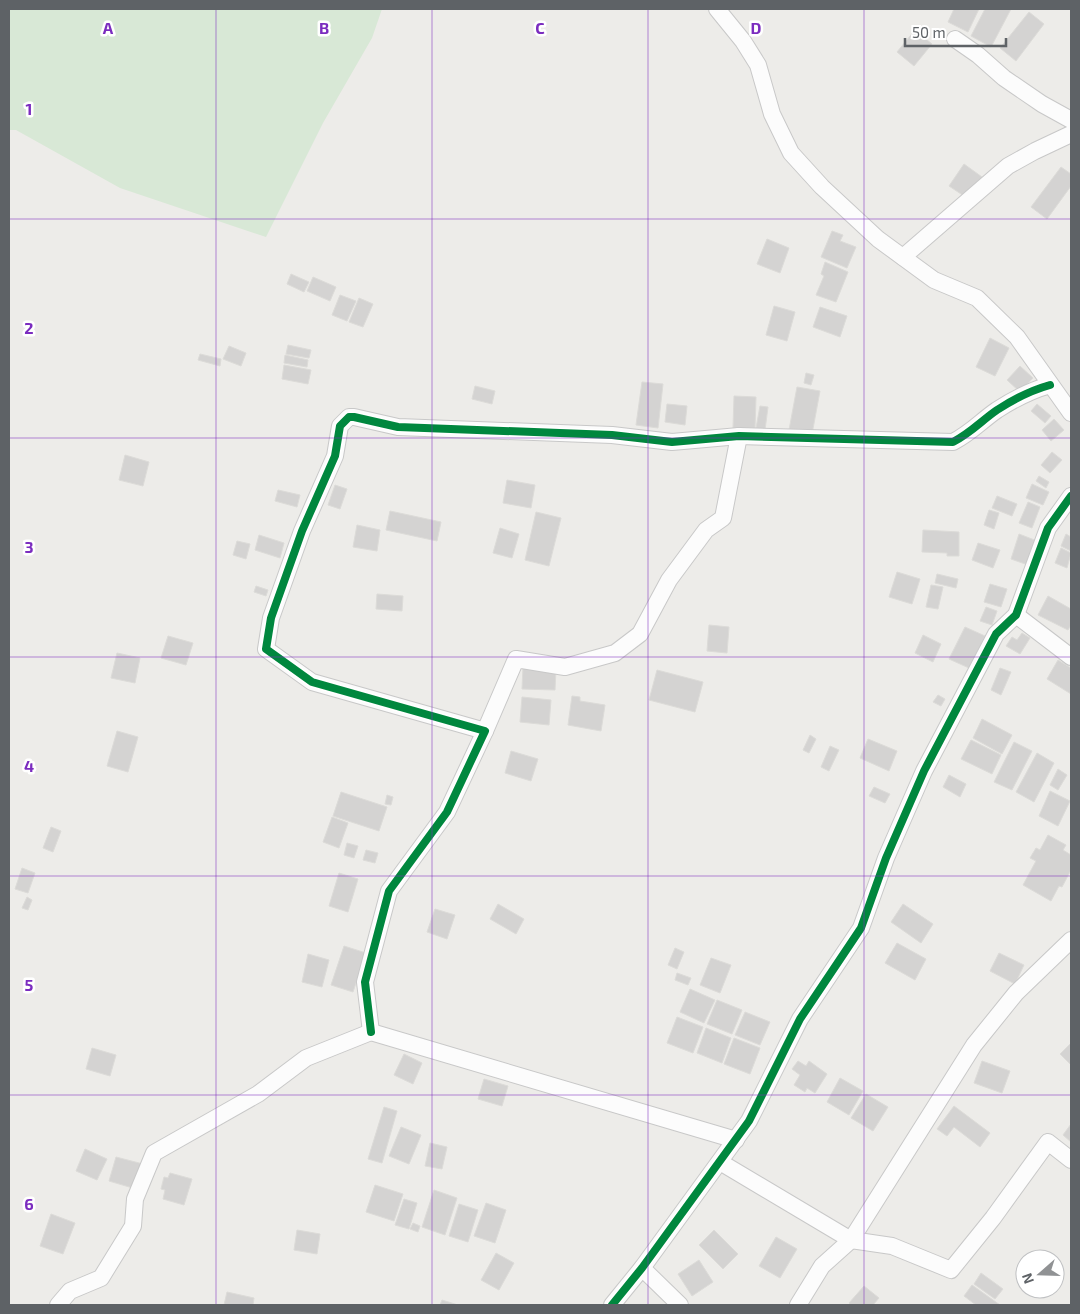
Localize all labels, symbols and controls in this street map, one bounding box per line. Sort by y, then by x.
scale bar [905,15,1006,47]
text: A [103,18,114,37]
text: B [319,18,329,37]
text: C [535,18,545,37]
text: D [751,18,762,37]
text: 50 m [912,23,946,41]
text: 1 [26,99,32,118]
text: 2 [24,318,34,337]
text: 3 [24,537,34,556]
text: 4 [24,756,34,775]
text: 5 [25,975,34,994]
text: 6 [24,1194,34,1213]
north arrow [1015,1249,1065,1299]
text: N [1018,1271,1037,1286]

